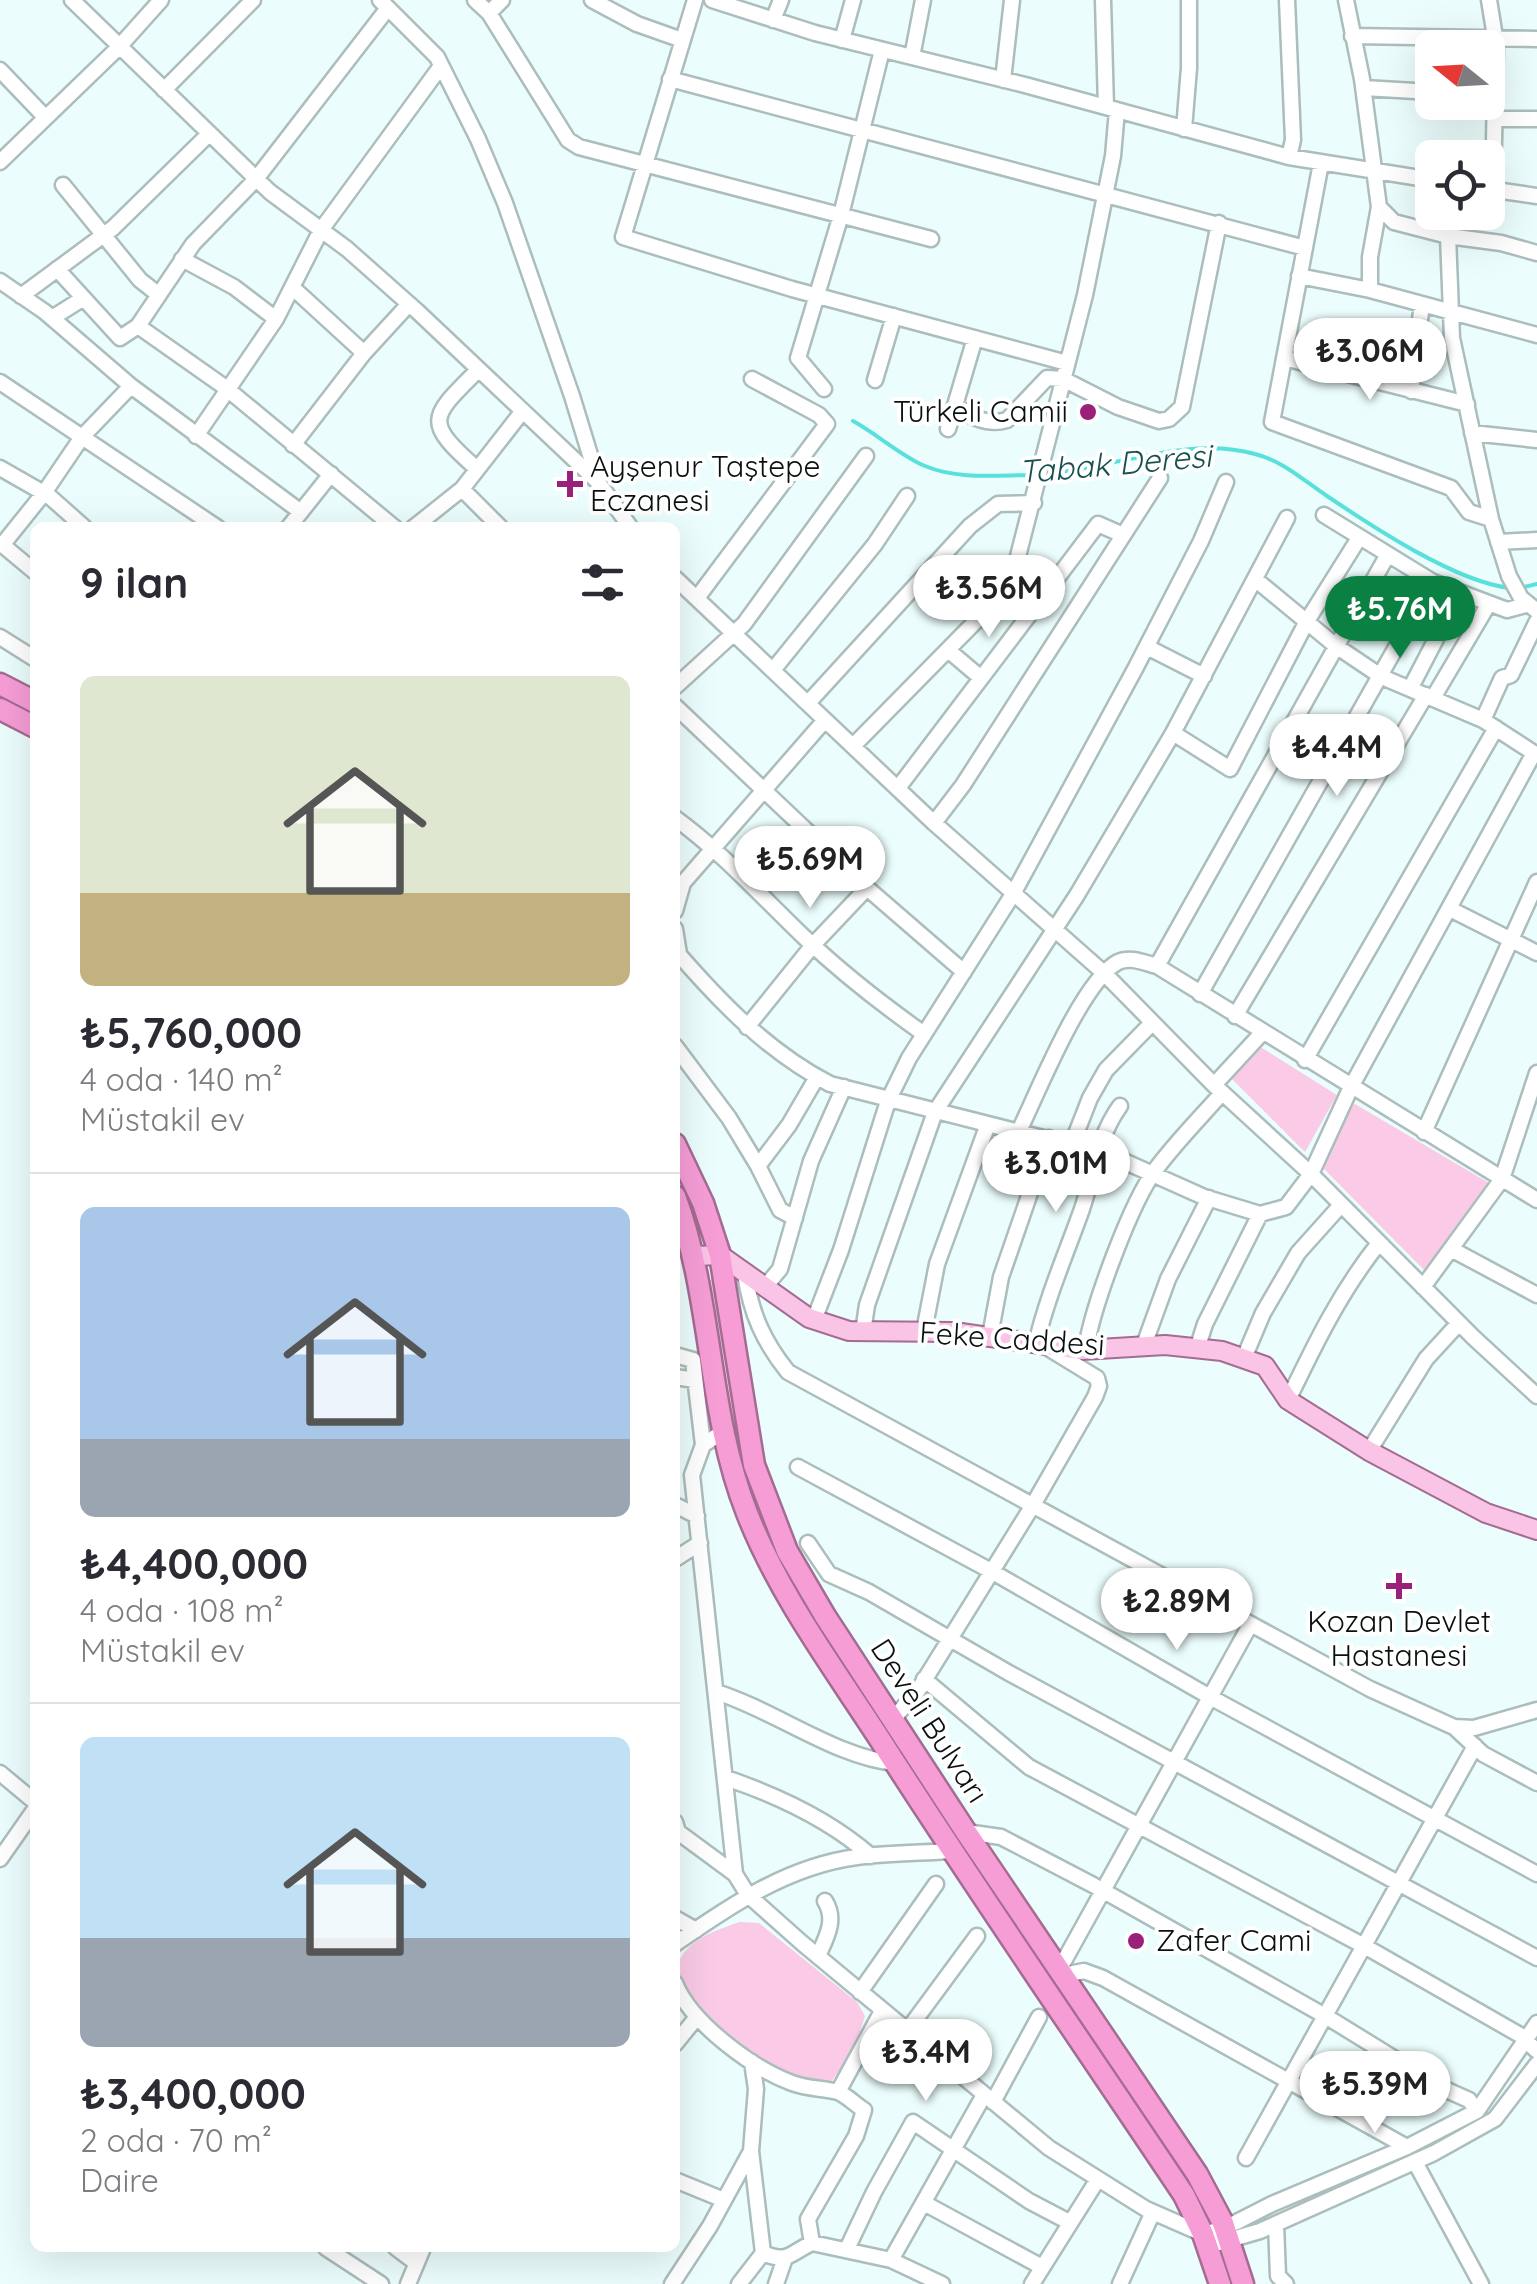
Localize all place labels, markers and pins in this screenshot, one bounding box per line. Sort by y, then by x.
pin: ₺3.06M [1289,318,1451,403]
place label: Türkeli Camii [893,392,1068,430]
marker: Türkeli Camii [1077,401,1099,423]
place label: Ayşenur Taştepe Eczanesi [590,447,820,519]
marker: Ayşenur Taştepe Eczanesi [559,473,581,495]
pin: ₺3.56M [908,555,1070,640]
pin: ₺5.76M [1319,576,1481,661]
pin: ₺4.4M [1267,714,1407,799]
pin: ₺5.69M [729,826,891,911]
pin: ₺3.01M [975,1130,1137,1215]
pin: ₺2.89M [1096,1568,1258,1653]
marker: Kozan Devlet Hastanesi [1386,1573,1412,1599]
place label: Kozan Devlet Hastanesi [1307,1602,1491,1674]
place label: Zafer Cami [1156,1921,1311,1959]
marker: Zafer Cami [1125,1930,1147,1952]
pin: ₺3.4M [856,2019,996,2104]
pin: ₺5.39M [1294,2051,1456,2136]

